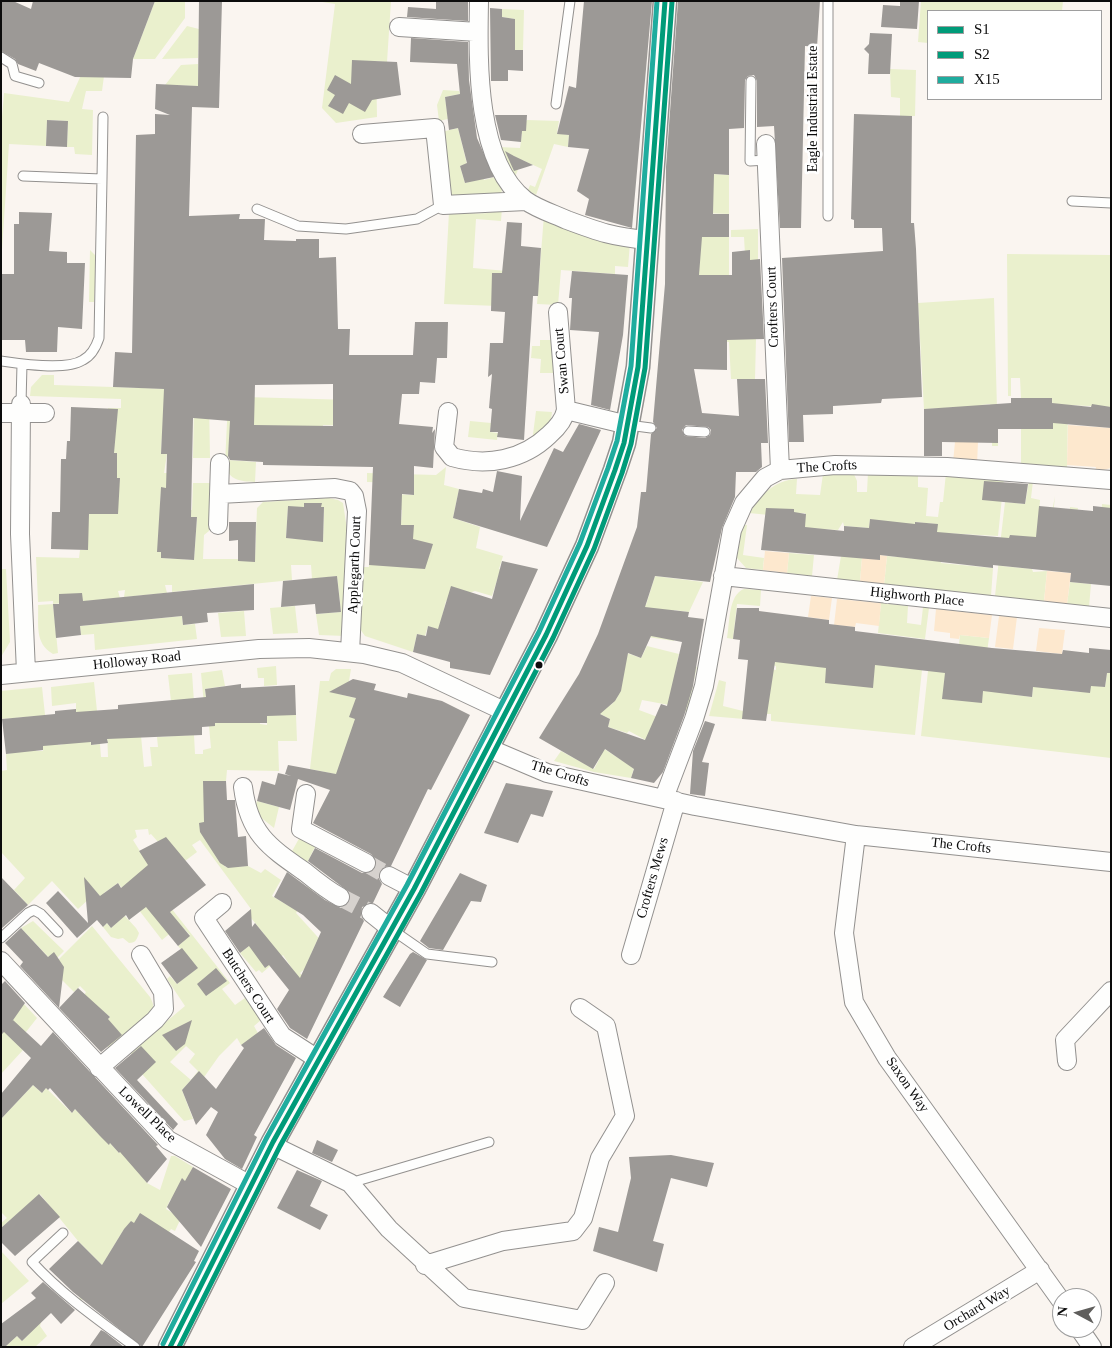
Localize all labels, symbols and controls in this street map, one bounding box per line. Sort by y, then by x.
legend [927,10,1102,100]
text: S1 [974,21,990,37]
street label: Eagle Industrial Estate [805,46,821,172]
text: S2 [974,46,990,62]
text: X15 [974,71,1000,87]
street label: Crofters Court [763,266,783,348]
street label: Swan Court [551,327,573,395]
street label: The Crofts [796,457,858,477]
street label: Applegarth Court [345,516,365,614]
street label: Highworth Place [869,584,965,610]
street label: Holloway Road [92,648,182,674]
unlabelled marker [534,660,544,670]
street label: The Crofts [529,757,591,791]
street label: The Crofts [930,834,992,858]
street label: Crofters Mews [633,836,673,920]
street label: Butchers Court [218,946,278,1026]
street label: Saxon Way [882,1054,932,1116]
street label: Lowell Place [115,1083,179,1147]
street label: Orchard Way [941,1283,1013,1335]
north arrow [1052,1288,1102,1338]
text: N [1055,1306,1071,1317]

